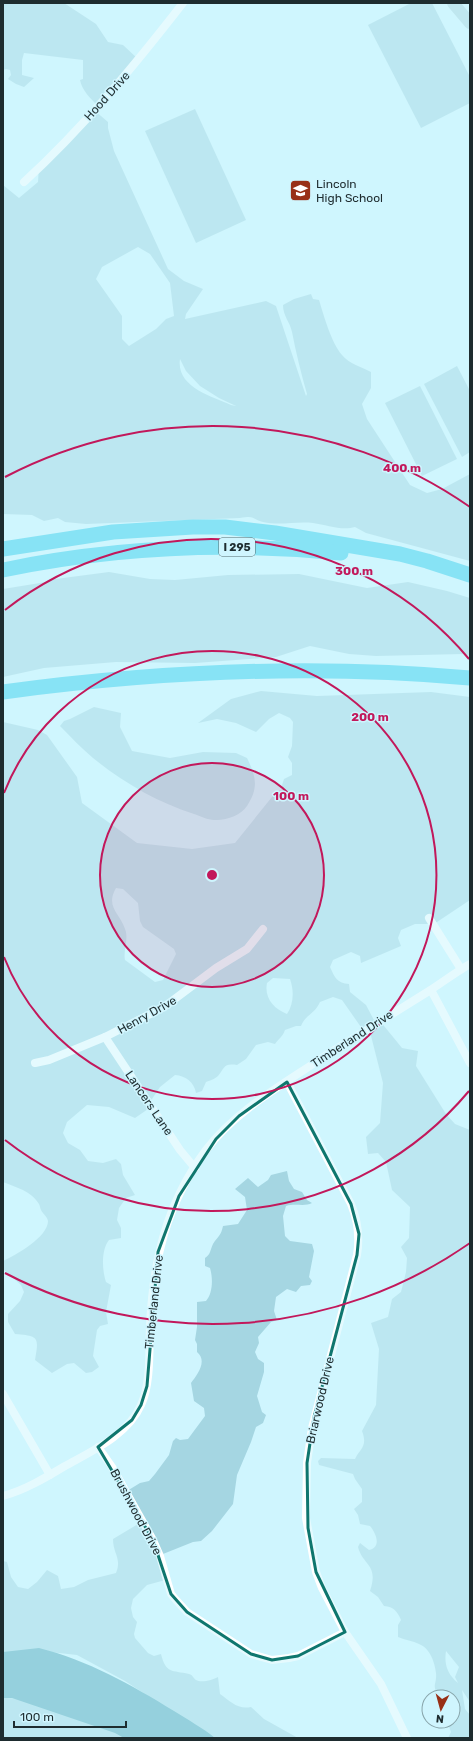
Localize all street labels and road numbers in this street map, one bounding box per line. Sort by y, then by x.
street label: Hood Drive [81,68,133,123]
road number: I 295 [219,538,255,556]
street label: Henry Drive [115,993,179,1037]
street label: Timberland Drive [308,1007,396,1071]
street label: Lancers Lane [122,1068,176,1138]
street label: Timberland Drive [142,1254,166,1350]
street label: Briarwood Drive [303,1355,337,1445]
street label: Brushwood Drive [107,1467,165,1558]

